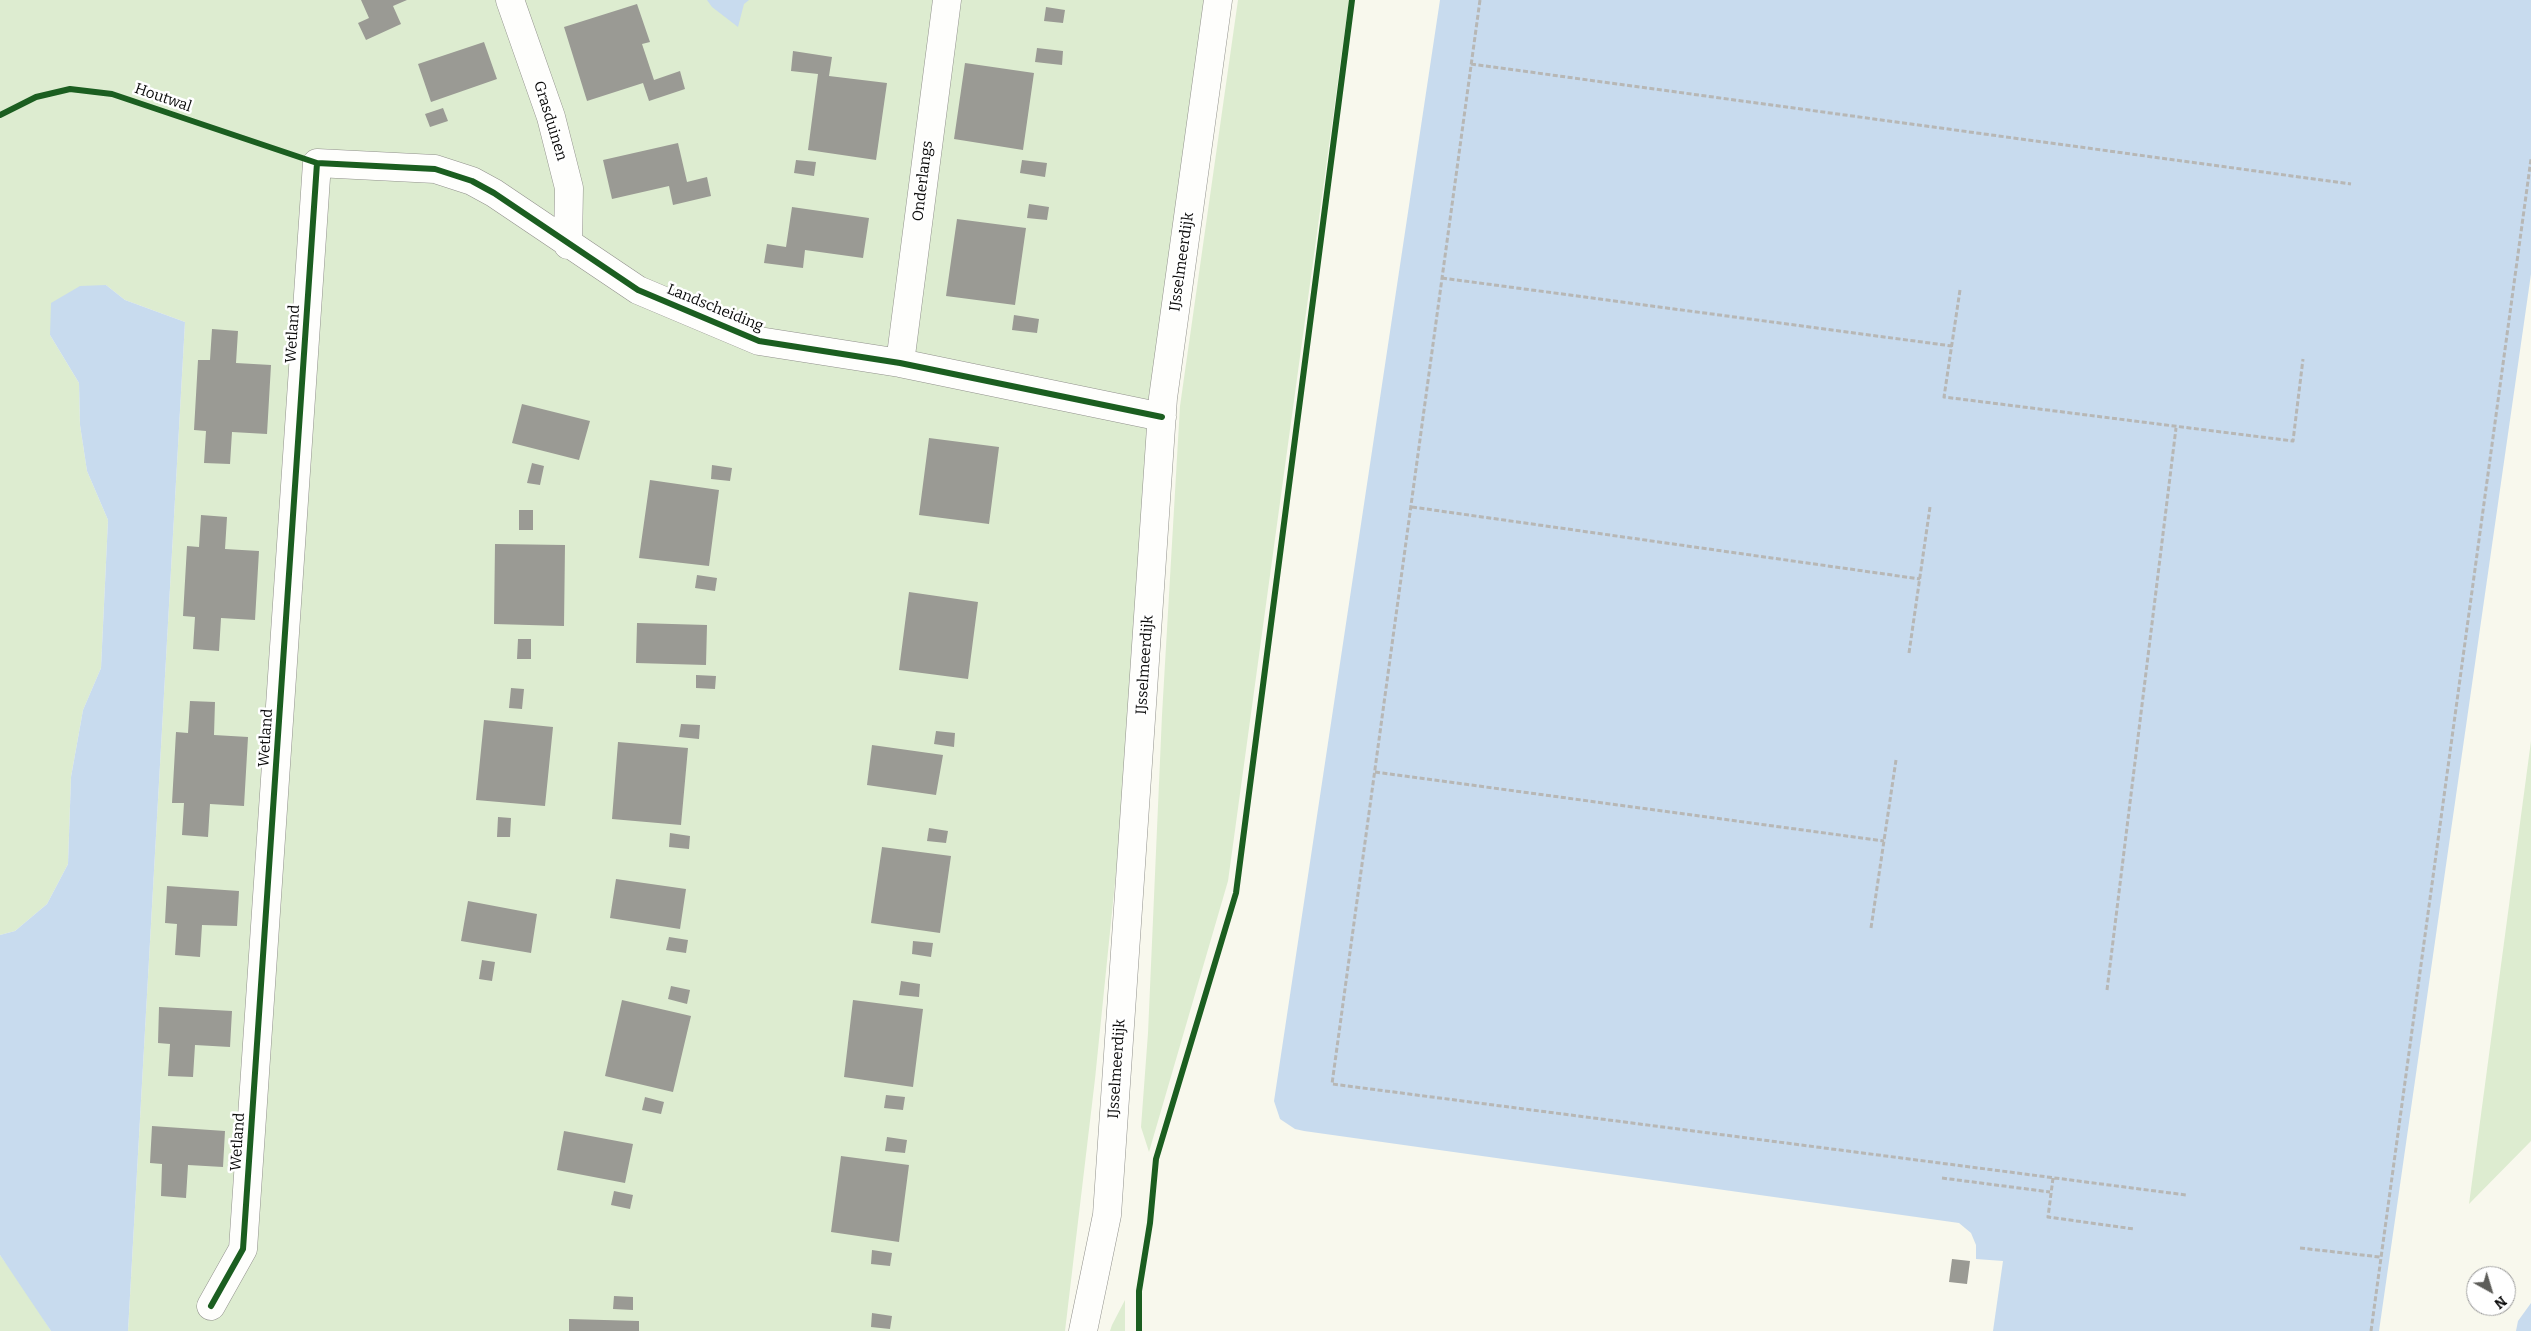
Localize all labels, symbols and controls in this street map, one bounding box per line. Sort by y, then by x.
street label: Grasduinen [529,79,571,163]
street label: Houtwal [132,80,194,116]
street label: Onderlangs [909,140,937,222]
street label: IJsselmeerdijk [1166,211,1198,313]
street label: Landscheiding [664,280,766,336]
street label: Wetland [282,304,304,364]
street label: IJsselmeerdijk [1133,615,1157,715]
street label: Wetland [255,708,277,768]
street label: IJsselmeerdijk [1105,1019,1129,1119]
street label: Wetland [227,1112,249,1172]
north arrow [2466,1266,2516,1316]
text: N [2491,1292,2510,1312]

